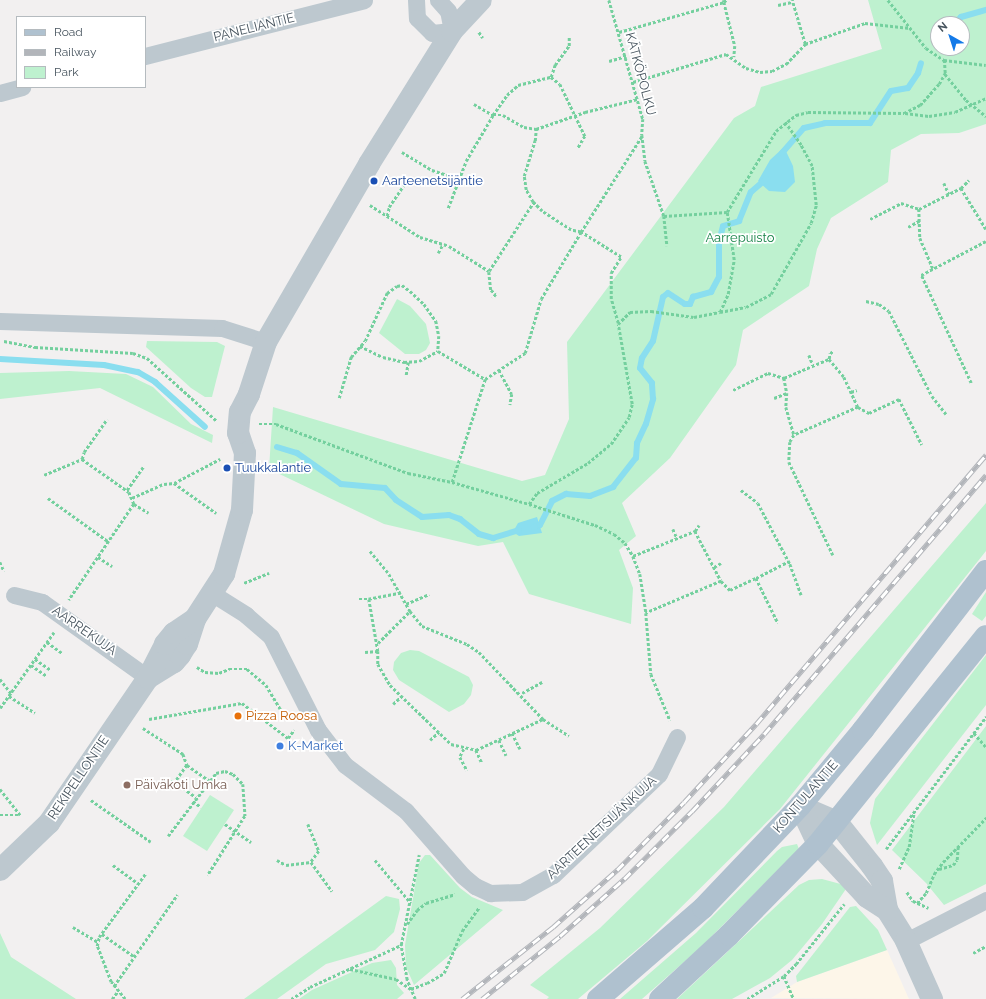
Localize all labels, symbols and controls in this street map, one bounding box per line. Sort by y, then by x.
street label: PANELIANTIE [212,10,296,46]
legend [16,16,146,88]
north arrow [930,16,970,56]
text: N [935,19,950,35]
text: Road [54,25,83,39]
street label: KÄTKÖPOLKU [621,31,659,117]
text: Railway [54,45,96,59]
text: Park [54,65,79,79]
place label: Aarteenetsijäntie [382,173,483,189]
marker: Aarteenetsijäntie [369,176,379,186]
park label: Aarrepuisto [705,230,775,246]
place label: Tuukkalantie [235,460,311,476]
marker: Tuukkalantie [222,463,232,473]
street label: AARREKUJA [49,603,119,659]
place label: Pizza Roosa [246,708,317,724]
marker: Pizza Roosa [233,711,243,721]
street label: REKIPELLONTIE [45,733,113,823]
place label: K-Market [288,738,343,754]
marker: K-Market [275,741,285,751]
street label: KONTULANTIE [770,758,842,836]
street label: AARTEENETSIJÄNKUJA [544,773,660,883]
place label: Päiväkoti Umka [135,777,227,793]
marker: Päiväkoti Umka [122,780,132,790]

